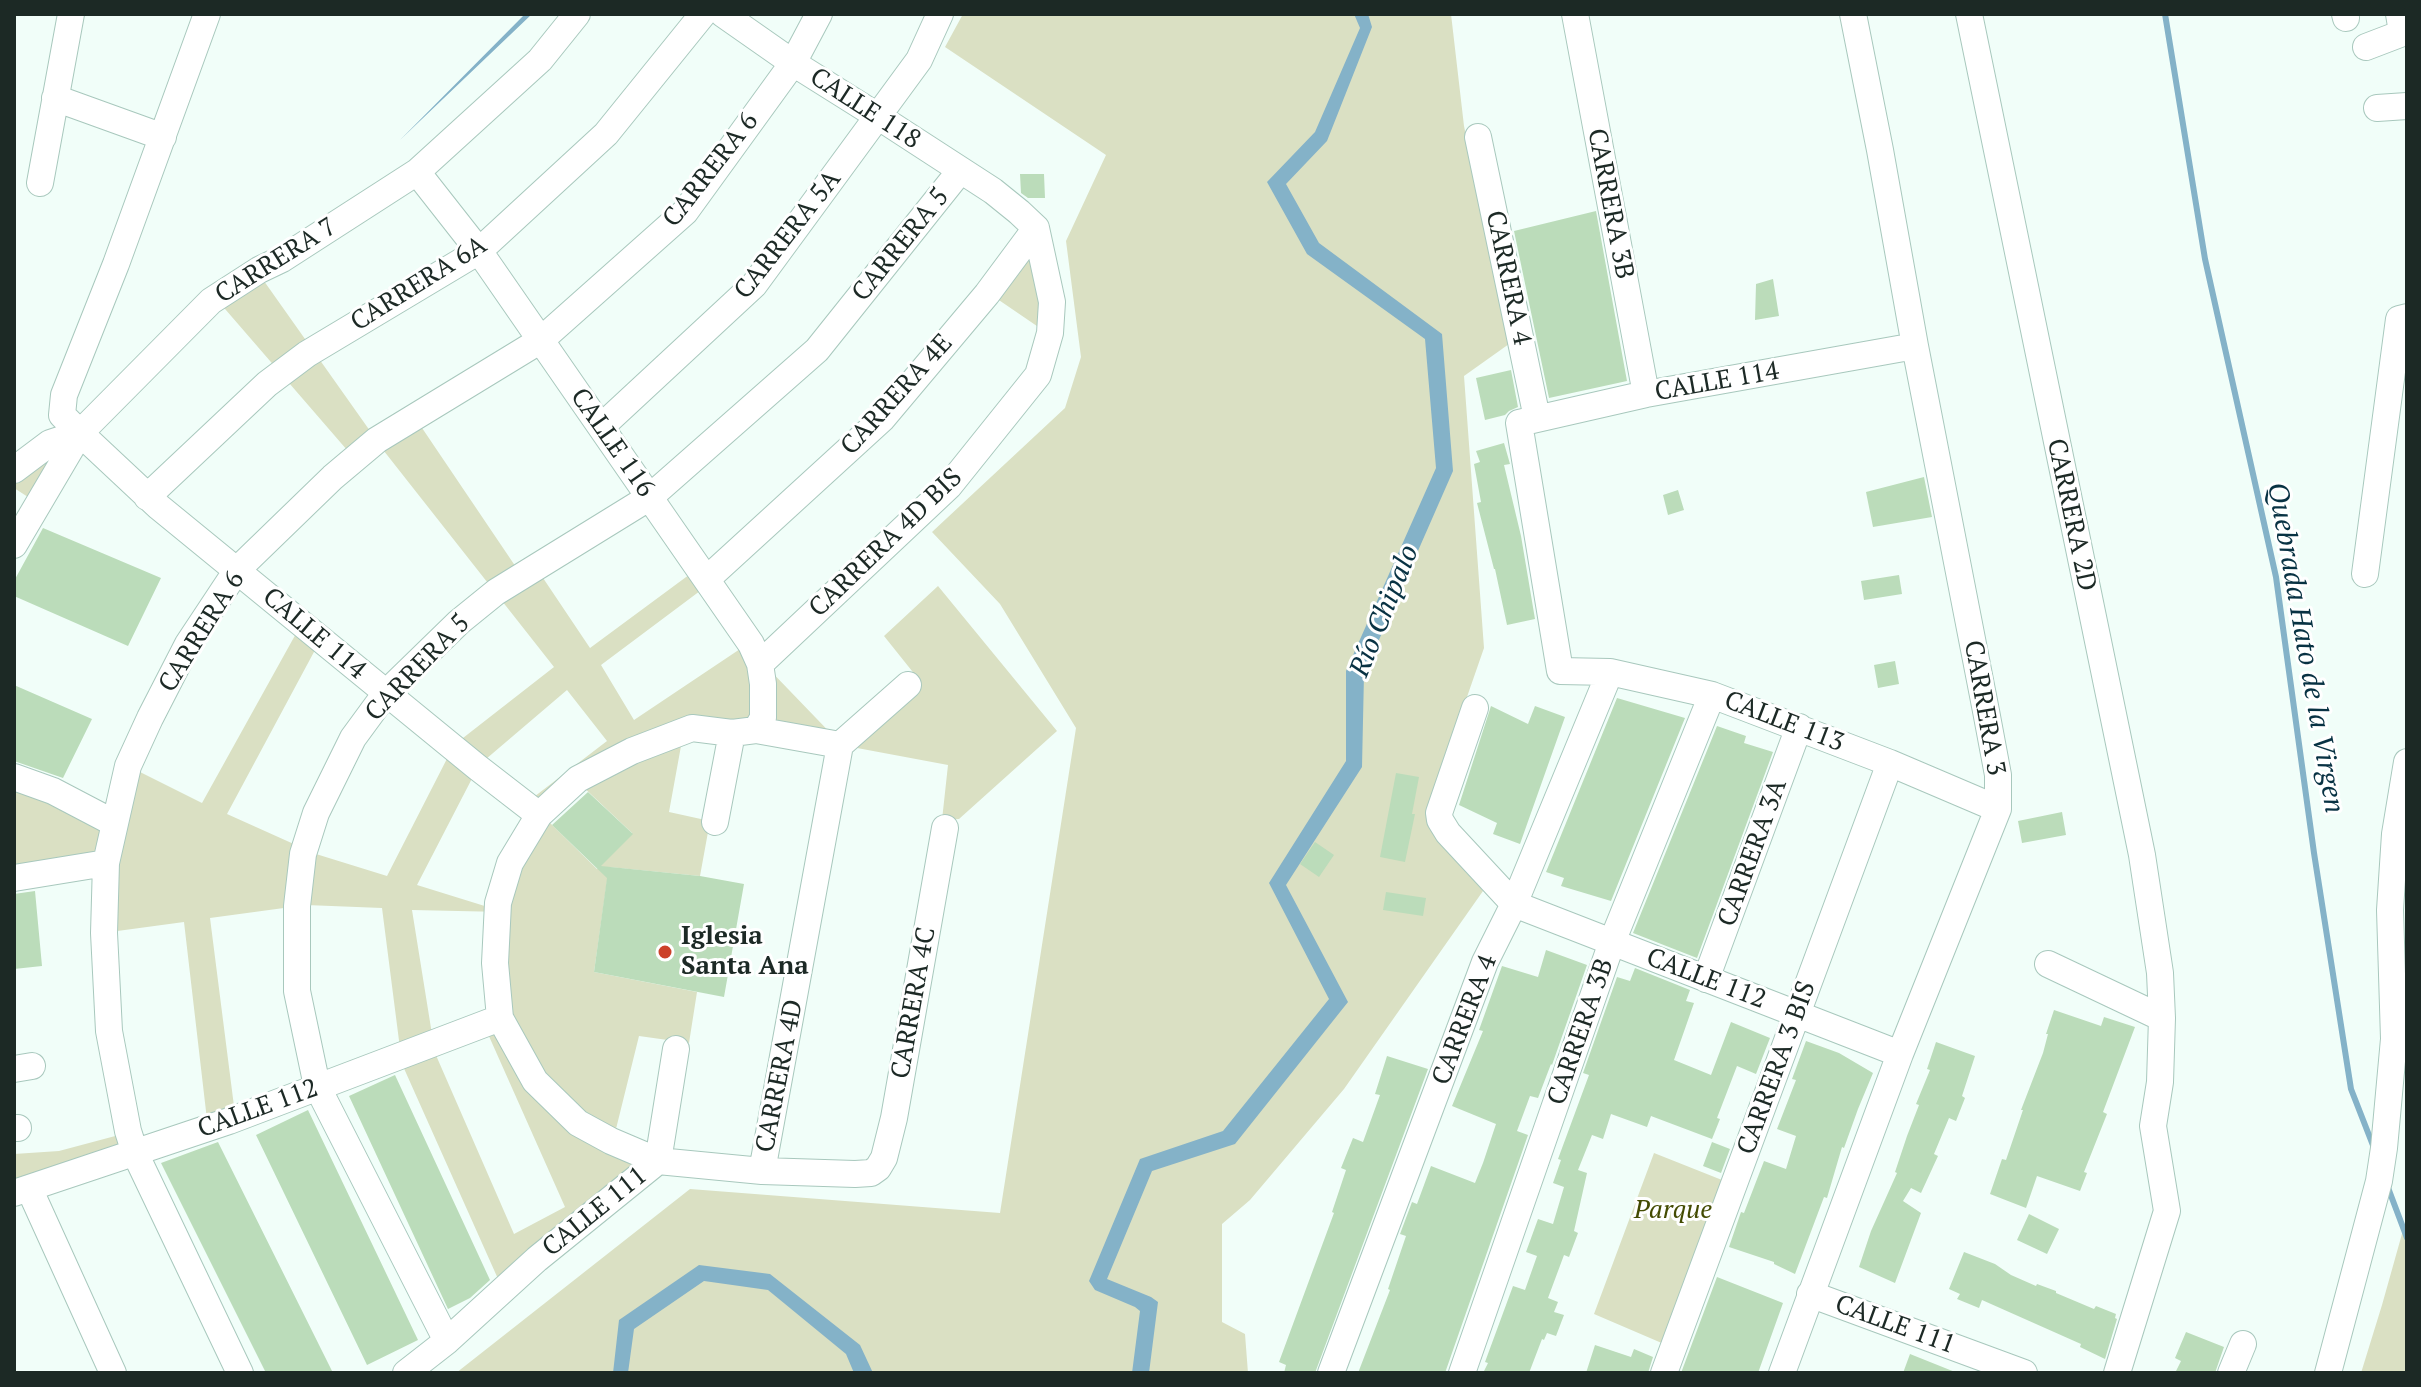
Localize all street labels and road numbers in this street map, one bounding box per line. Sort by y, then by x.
street label: CALLE 118 [804,62,926,156]
street label: CARRERA 6 [657,107,765,233]
street label: CARRERA 3B [1580,126,1640,282]
street label: CARRERA 5A [728,165,848,305]
street label: CARRERA 5 [846,182,956,308]
street label: CARRERA 4 [1479,208,1537,348]
street label: CARRERA 7 [210,212,342,310]
street label: CARRERA 6A [345,230,493,338]
street label: CARRERA 4E [835,328,959,462]
street label: CALLE 114 [1653,356,1781,408]
street label: CALLE 116 [563,383,661,503]
street label: CARRERA 2D [2040,436,2102,594]
street label: CARRERA 4D BIS [803,462,969,624]
street label: CARRERA 6 [153,566,251,698]
street label: CALLE 114 [256,582,372,686]
street label: CARRERA 5 [359,608,477,728]
street label: CARRERA 3 [1957,638,2011,778]
street label: CALLE 113 [1720,685,1848,759]
street label: CARRERA 3A [1712,775,1794,931]
street label: CARRERA 4C [885,925,943,1081]
street label: CALLE 112 [1642,942,1770,1016]
street label: CARRERA 4 [1426,951,1504,1089]
street label: CARRERA 3B [1541,955,1621,1109]
street label: CARRERA 3 BIS [1731,977,1823,1159]
street label: CARRERA 4D [750,997,810,1155]
street label: CALLE 112 [194,1073,322,1145]
street label: CALLE 111 [536,1160,654,1264]
street label: CALLE 111 [1831,1289,1959,1361]

